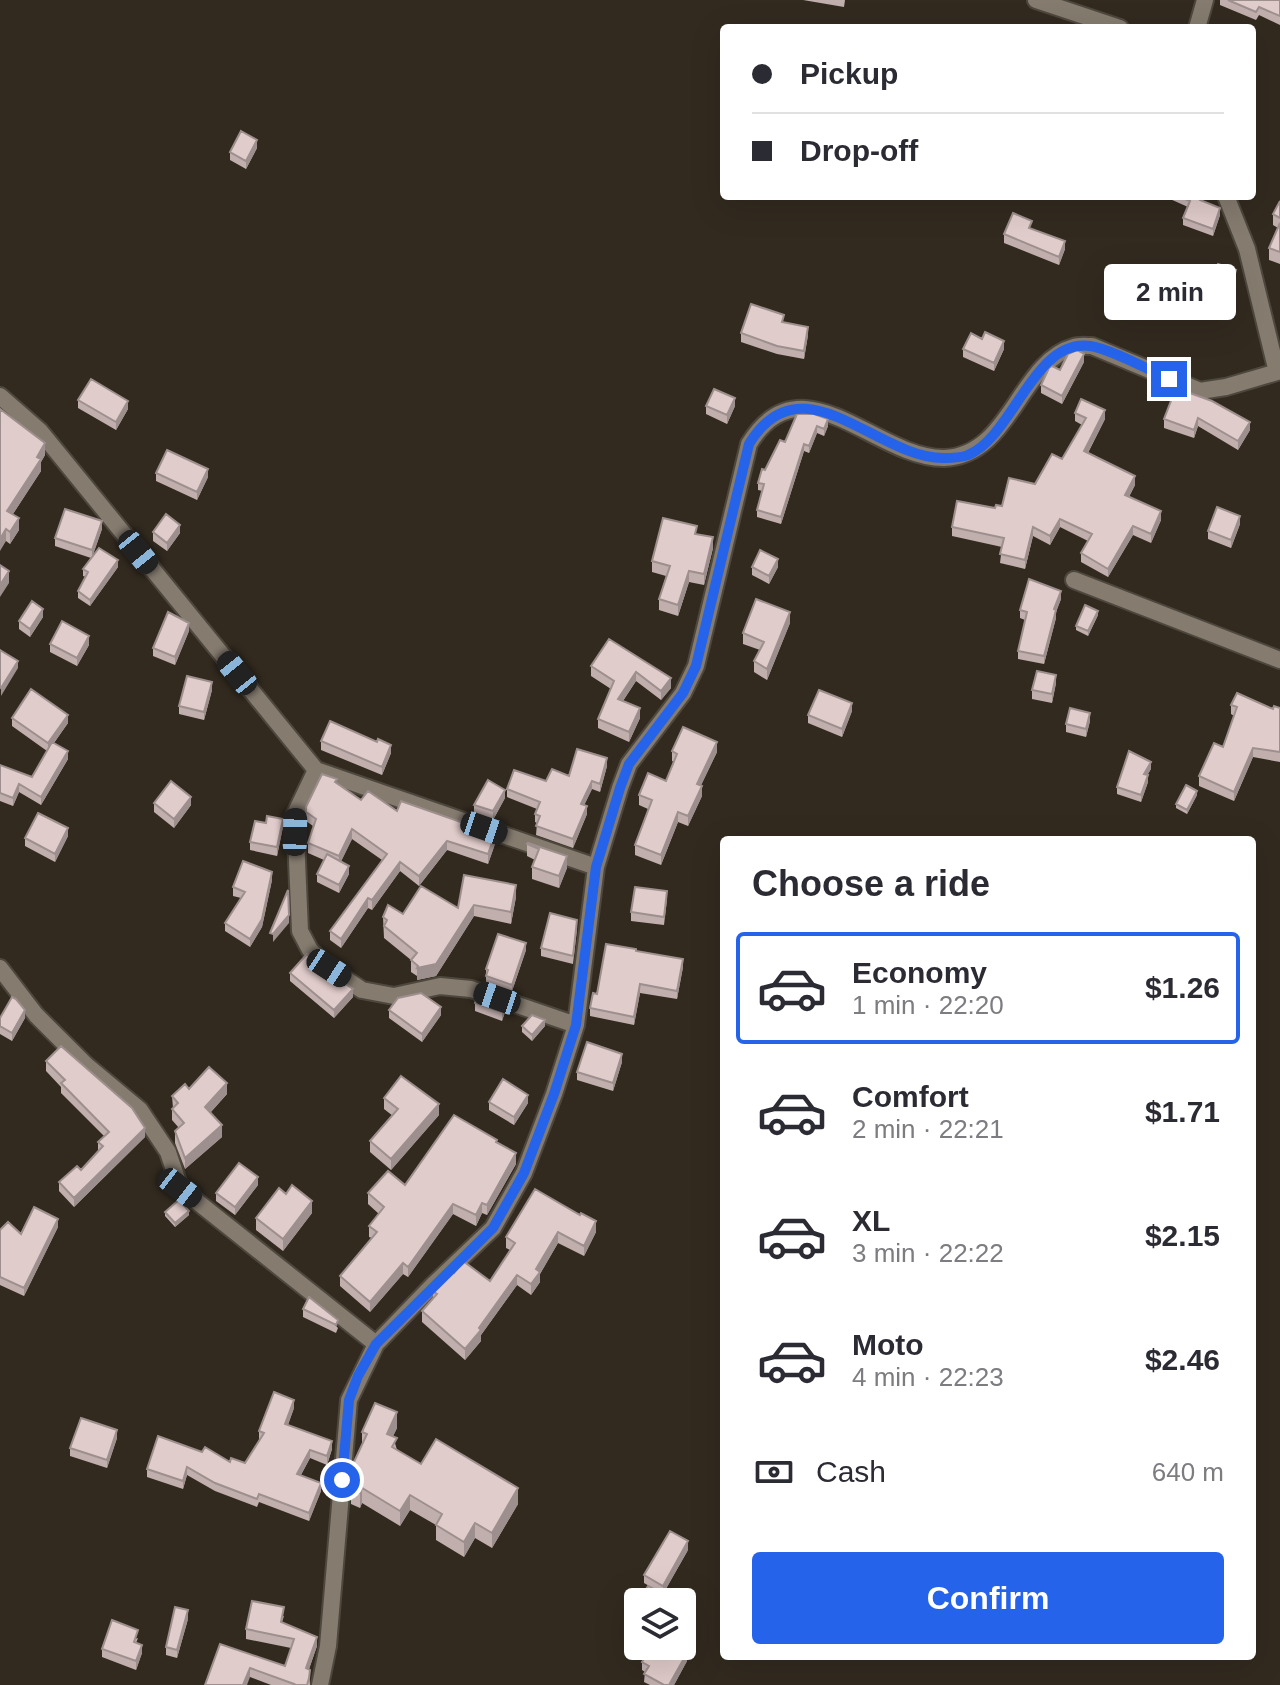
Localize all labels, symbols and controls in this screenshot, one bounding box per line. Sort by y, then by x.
text: Pickup [800,57,898,90]
text: Drop-off [800,134,918,167]
callout: 2 min [1103,263,1235,319]
text: 2 min [1136,277,1204,307]
route end [1151,361,1187,397]
car [114,526,162,578]
car [213,647,261,699]
car [283,808,307,856]
car [457,809,511,847]
text: Choose a ride [752,863,990,904]
car [302,945,356,991]
icon: car [756,952,828,1024]
text: Economy [852,956,987,989]
text: $1.26 [1145,971,1220,1004]
car [470,979,524,1017]
text: 1 min · 22:20 [852,990,1004,1020]
icon: car [756,1076,828,1148]
text: Comfort [852,1080,969,1113]
text: $1.71 [1145,1095,1220,1128]
text: 2 min · 22:21 [852,1114,1004,1144]
car [154,1164,206,1212]
icon: car [756,1200,828,1272]
text: XL [852,1204,890,1237]
text: $2.15 [1145,1219,1220,1252]
text: 3 min · 22:22 [852,1238,1004,1268]
icon: car [756,1324,828,1396]
text: Moto [852,1328,924,1361]
text: $2.46 [1145,1343,1220,1376]
text: 4 min · 22:23 [852,1362,1004,1392]
icon: cash [752,1450,796,1494]
text: Cash [816,1455,886,1488]
text: 640 m [1152,1457,1224,1487]
route start [324,1462,360,1498]
button: Confirm [752,1552,1224,1644]
map controls [624,1588,696,1660]
button: layers [624,1588,696,1660]

